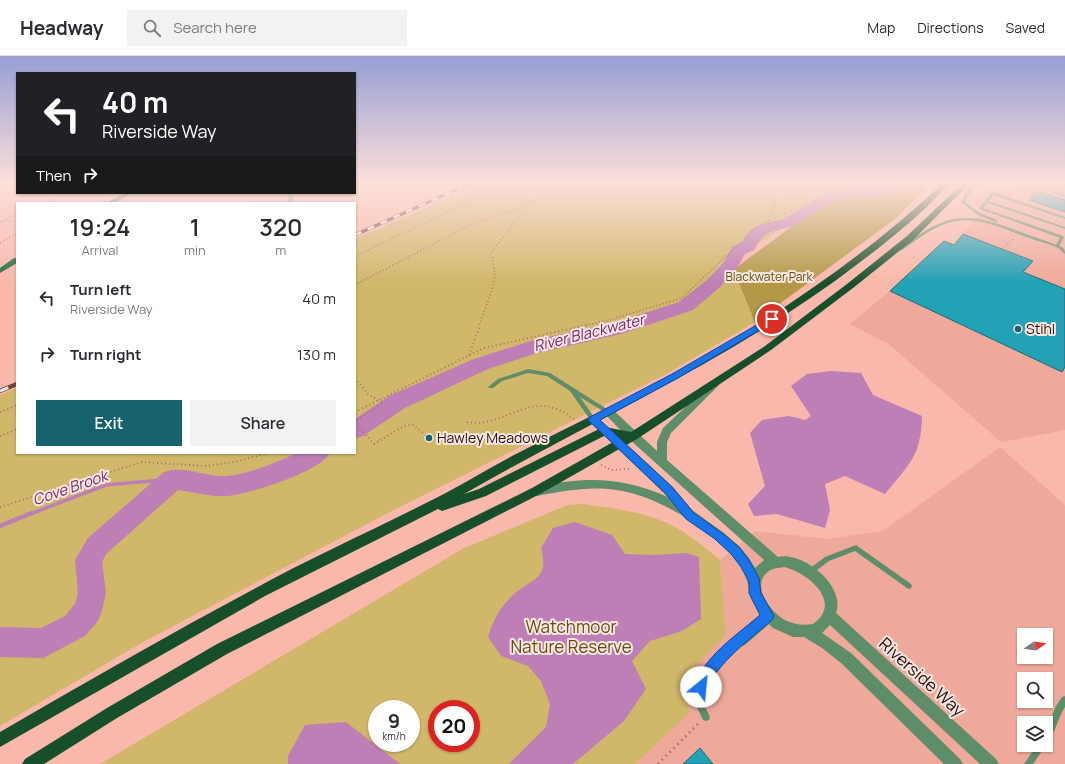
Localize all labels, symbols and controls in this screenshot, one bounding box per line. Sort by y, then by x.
search box [127,10,407,46]
text: Headway [20,15,103,41]
icon: search [141,17,163,39]
text: Search here [173,17,257,38]
text: Map [867,18,895,37]
text: Directions [917,18,984,37]
text: Saved [1006,18,1045,37]
text: 40 m [102,83,168,121]
icon: left [36,88,88,140]
text: Riverside Way [102,119,216,143]
icon: right [79,164,101,186]
text: Then [36,165,71,186]
text: 19:24 [69,210,130,243]
text: 1 [190,210,200,243]
text: 320 [259,210,302,243]
text: Arrival [81,241,119,259]
text: min [184,241,206,259]
text: m [275,241,286,259]
park label: Blackwater Park [725,268,814,285]
text: Turn left [70,279,132,300]
icon: left [36,287,58,309]
text: 40 m [302,288,336,309]
text: Riverside Way [70,300,153,318]
pin [755,302,789,336]
water label: River Blackwater [531,308,649,356]
icon: arrive [761,308,783,330]
place label: Stihl [1026,319,1055,338]
marker: Stihl [1013,324,1023,334]
icon: right [36,343,58,365]
text: Turn right [70,344,141,365]
text: 130 m [297,344,336,365]
button: Exit [36,400,182,446]
button: Share [190,400,336,446]
place label: Hawley Meadows [437,428,548,447]
marker: Hawley Meadows [424,433,434,443]
water label: Cove Brook [30,464,113,510]
park label: Watchmoor Nature Reserve [510,615,632,658]
north arrow [1017,628,1053,664]
map controls [1017,628,1053,752]
street label: Riverside Way [874,632,970,721]
position arrow [680,666,722,708]
button: search [1017,672,1053,708]
speed limit sign: 20 [428,700,480,752]
text: 9 [388,707,400,734]
button: layers [1017,716,1053,752]
text: km/h [382,729,406,743]

